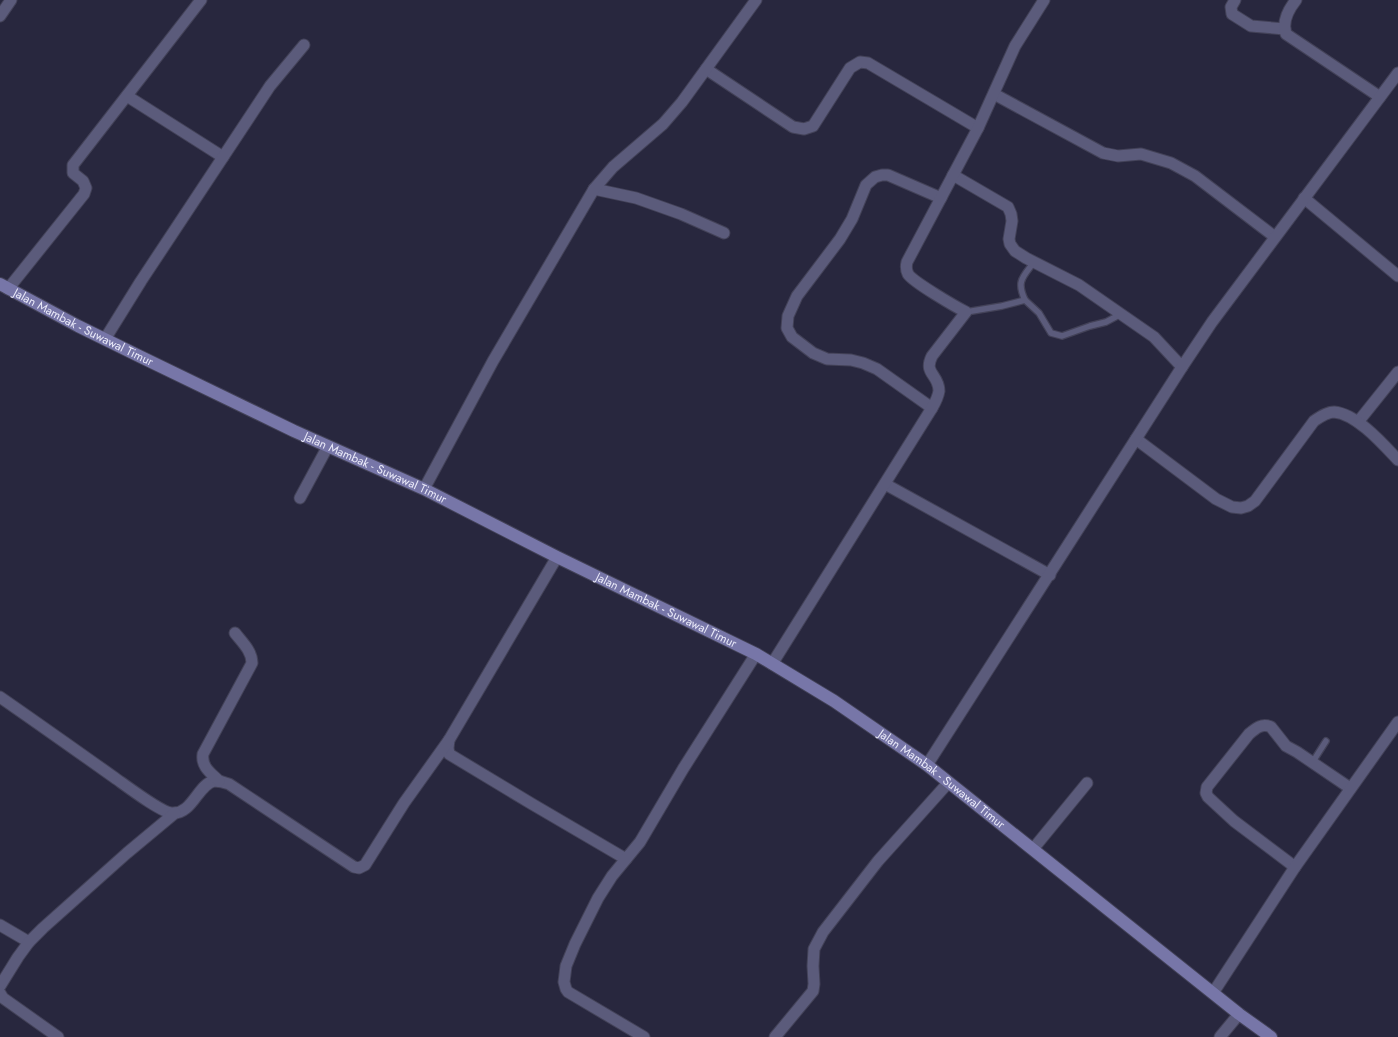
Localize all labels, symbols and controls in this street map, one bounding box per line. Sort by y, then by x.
street label: Jalan Mambak - Suwawal Timur [8,283,157,371]
street label: Jalan Mambak - Suwawal Timur [299,427,451,509]
street label: Jalan Mambak - Suwawal Timur [591,567,741,653]
street label: Jalan Mambak - Suwawal Timur [873,724,1010,834]

